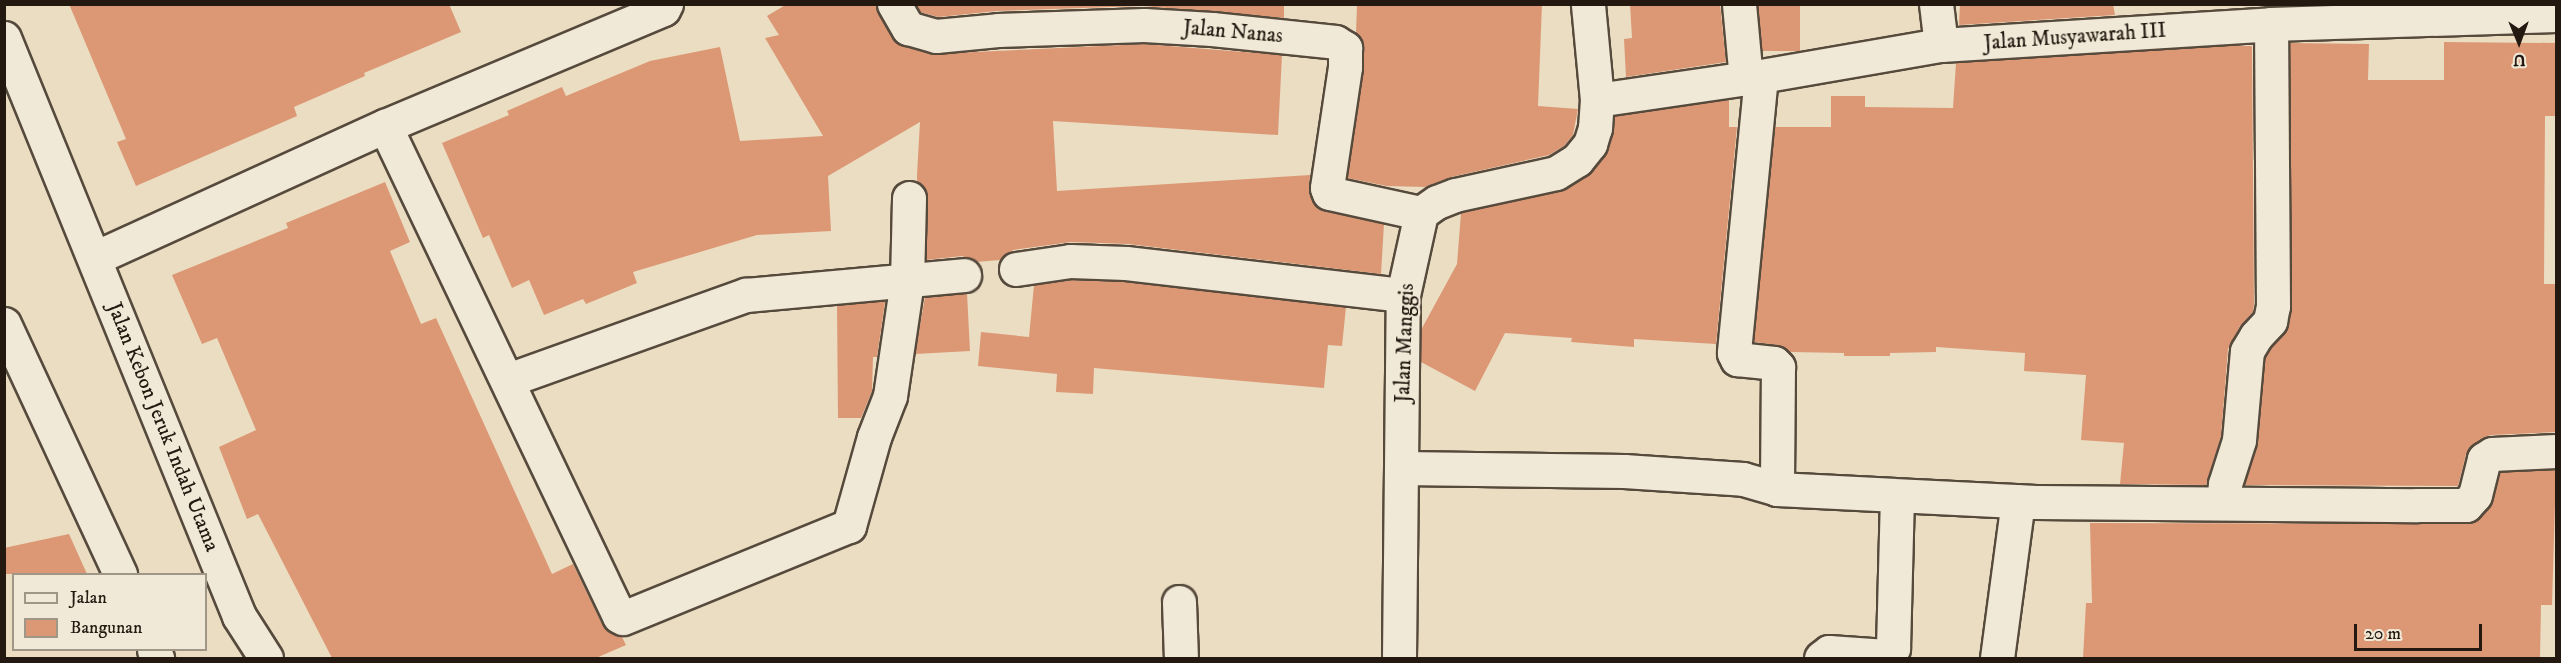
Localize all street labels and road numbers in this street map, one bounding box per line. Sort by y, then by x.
street label: Jalan Nanas [1182,15,1284,49]
street label: Jalan Musyawarah III [1983,18,2167,56]
street label: Jalan Manggis [1390,283,1420,403]
street label: Jalan Kebon Jeruk Indah Utama [101,299,225,555]

